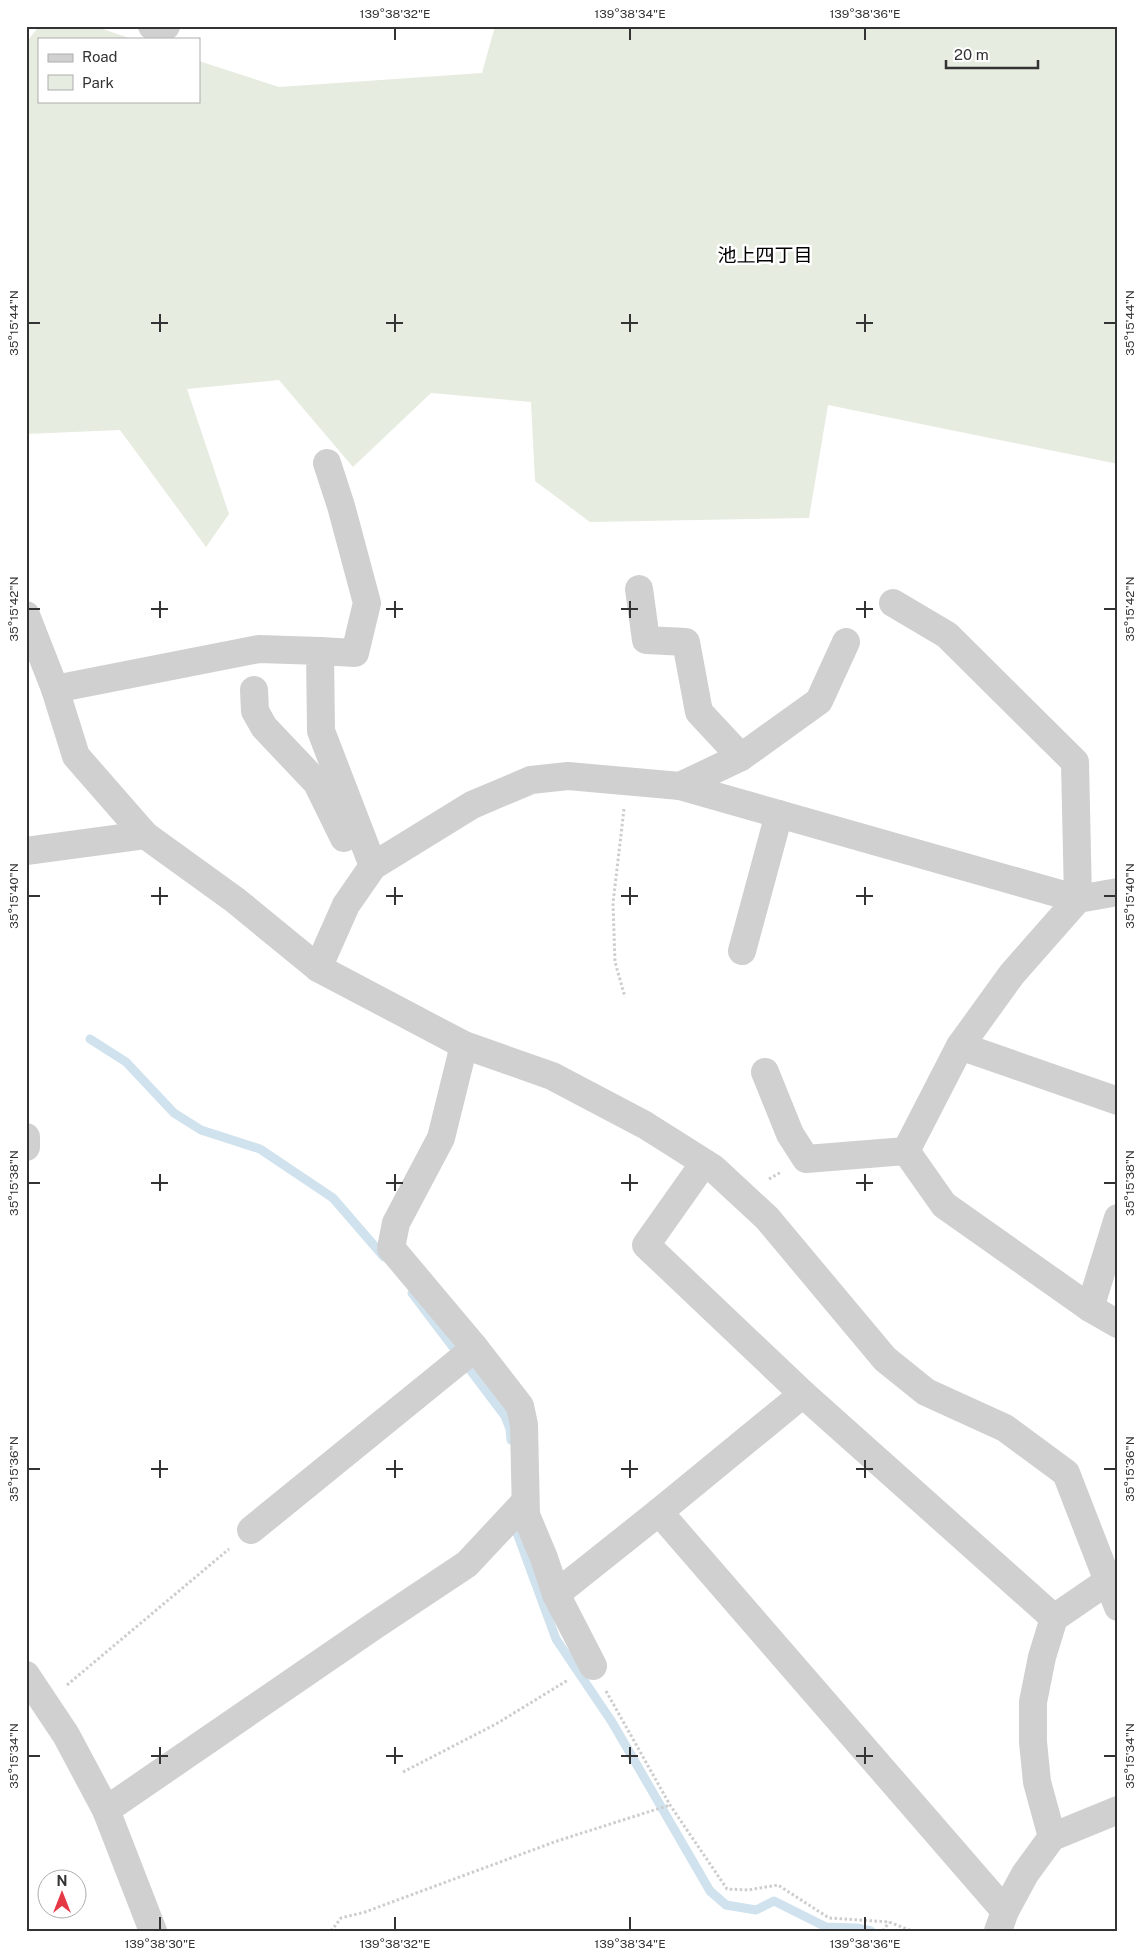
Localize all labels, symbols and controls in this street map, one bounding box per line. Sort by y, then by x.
text: 139°38'32"E [360,7,430,21]
text: 139°38'34"E [594,7,666,21]
text: 139°38'36"E [829,7,901,21]
legend [38,38,200,102]
scale bar [946,38,1039,70]
text: 20 m [954,46,989,63]
text: Road [82,48,118,65]
text: Park [82,74,114,91]
district label: 池上四丁目 [717,244,813,266]
text: 35°15'44"N [7,290,21,356]
text: 35°15'44"N [1123,290,1137,356]
text: 35°15'42"N [7,576,21,642]
text: 35°15'42"N [1123,576,1137,642]
text: 35°15'40"N [7,863,21,929]
text: 35°15'40"N [1123,863,1137,929]
text: 35°15'38"N [7,1150,21,1216]
text: 35°15'38"N [1123,1150,1137,1216]
text: 35°15'36"N [7,1436,21,1502]
text: 35°15'36"N [1123,1436,1137,1502]
text: 35°15'34"N [7,1723,21,1789]
text: 35°15'34"N [1123,1723,1137,1789]
north arrow [38,1870,88,1920]
text: N [57,1873,67,1889]
text: 139°38'30"E [124,1937,196,1951]
text: 139°38'32"E [360,1937,430,1951]
text: 139°38'34"E [594,1937,666,1951]
text: 139°38'36"E [829,1937,901,1951]

